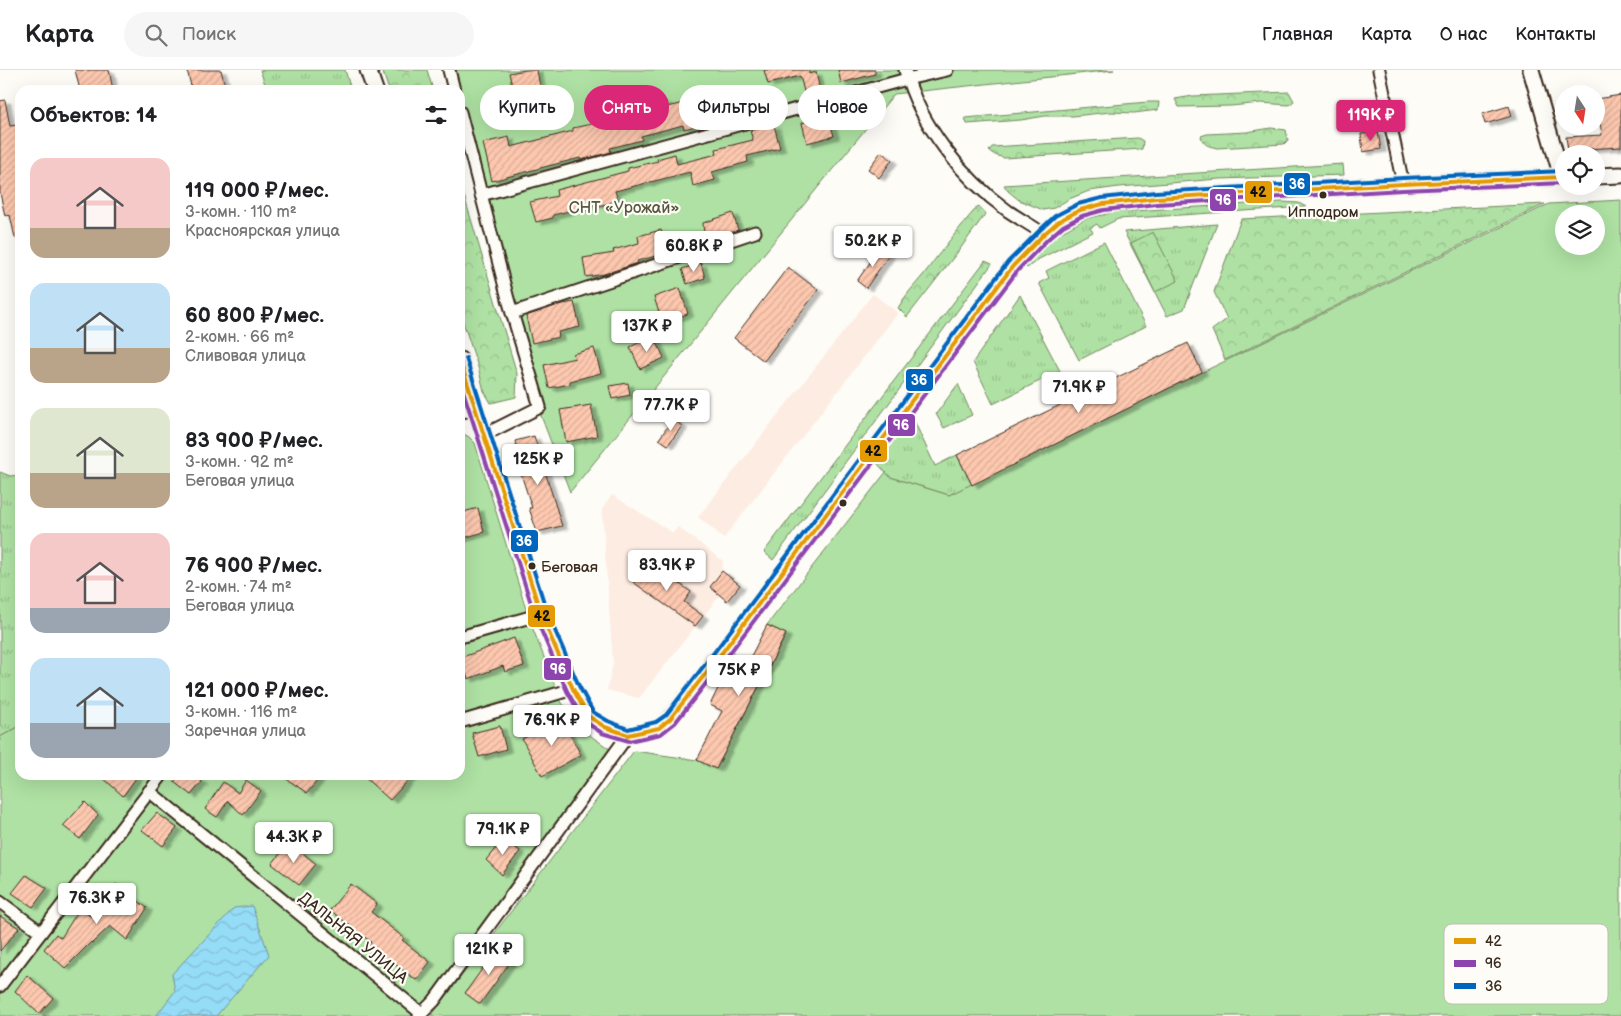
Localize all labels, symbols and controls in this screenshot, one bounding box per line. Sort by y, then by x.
search box [124,12,474,57]
text: Карта [25,20,94,49]
icon: search [142,21,170,49]
text: Поиск [182,23,236,46]
text: Главная [1262,24,1333,45]
text: Карта [1361,24,1412,45]
text: О нас [1440,24,1487,45]
text: Контакты [1515,24,1596,45]
chip: Купить [480,85,574,130]
chip: Снять [584,85,669,130]
chip: Фильтры [679,85,788,130]
chip: Новое [798,85,886,130]
north arrow [1555,85,1605,135]
map controls [1555,85,1605,255]
pin: 119K ₽ [1330,100,1412,142]
icon: filters [422,101,450,129]
text: Объектов: 14 [30,103,157,128]
text: 119K ₽ [1347,106,1395,125]
button: locate [1555,145,1605,195]
line badge: 36 [1283,172,1311,196]
text: 36 [1289,176,1305,193]
icon: home [70,178,130,238]
text: 119 000 ₽/мес. [185,178,329,203]
line badge: 42 [1244,180,1273,204]
text: 42 [1250,184,1267,201]
line badge: 96 [1209,188,1237,212]
marker: Ипподром [1318,190,1328,200]
text: 96 [1215,192,1231,209]
park label: СНТ «Урожай» [569,199,679,218]
text: 3-комн. · 110 m² [185,203,297,222]
place label: Ипподром [1287,203,1359,222]
button: layers [1555,205,1605,255]
text: Красноярская улица [185,222,340,241]
pin: 50.2K ₽ [827,226,919,268]
pin: 60.8K ₽ [648,230,740,273]
text: 50.2K ₽ [845,232,901,251]
text: 60.8K ₽ [665,237,723,256]
icon: home [70,303,130,363]
text: 60 800 ₽/мес. [185,303,324,328]
pin: 137K ₽ [606,310,688,353]
text: 137K ₽ [622,317,672,336]
text: 2-комн. · 66 m² [185,328,294,347]
text: Сливовая улица [185,347,306,366]
line badge: 36 [905,368,934,392]
text: 36 [911,372,927,389]
pin: 71.9K ₽ [1033,372,1125,414]
text: 71.9K ₽ [1053,378,1105,397]
pin: 77.7K ₽ [625,390,717,432]
text: 77.7K ₽ [644,396,698,415]
line badge: 96 [887,413,916,437]
text: 96 [893,417,909,434]
icon: home [70,428,130,488]
text: 83 900 ₽/мес. [185,428,323,453]
line badge: 42 [859,439,888,463]
text: 42 [865,443,882,460]
pin: 125K ₽ [497,444,579,486]
text: 125K ₽ [513,450,563,469]
text: 3-комн. · 92 m² [185,453,294,472]
text: Беговая улица [185,472,295,491]
unlabelled marker [838,498,848,508]
line badge: 36 [510,529,539,553]
text: 36 [516,533,532,550]
pin: 83.9K ₽ [621,550,713,592]
icon: home [70,553,130,613]
text: 76 900 ₽/мес. [185,553,322,578]
text: 83.9K ₽ [639,556,695,575]
place label: Беговая [541,558,598,577]
marker: Беговая [527,561,537,571]
text: 2-комн. · 74 m² [185,578,292,597]
text: Беговая улица [185,597,295,616]
line badge: 42 [527,604,556,628]
text: 42 [534,608,551,625]
pin: 75K ₽ [704,654,774,697]
line badge: 96 [543,657,572,681]
text: 96 [550,661,566,678]
text: 75K ₽ [718,661,760,680]
icon: home [70,678,130,738]
text: 121 000 ₽/мес. [185,678,329,703]
text: 3-комн. · 116 m² [185,703,297,722]
pin: 76.9K ₽ [506,704,598,747]
text: 76.9K ₽ [524,711,580,730]
text: Заречная улица [185,722,306,741]
pin: 79.1K ₽ [457,814,549,856]
text: 79.1K ₽ [477,820,529,839]
pin: 44.3K ₽ [248,822,340,864]
text: 44.3K ₽ [266,828,322,847]
pin: 76.3K ₽ [51,882,143,925]
street label: ДАЛЬНЯЯ УЛИЦА [295,888,412,988]
text: 76.3K ₽ [69,889,125,908]
legend [1444,924,1608,1004]
text: 42 [1485,933,1503,950]
pin: 121K ₽ [448,934,530,976]
text: 121K ₽ [465,940,513,959]
text: 96 [1485,955,1502,972]
text: 36 [1485,978,1503,995]

